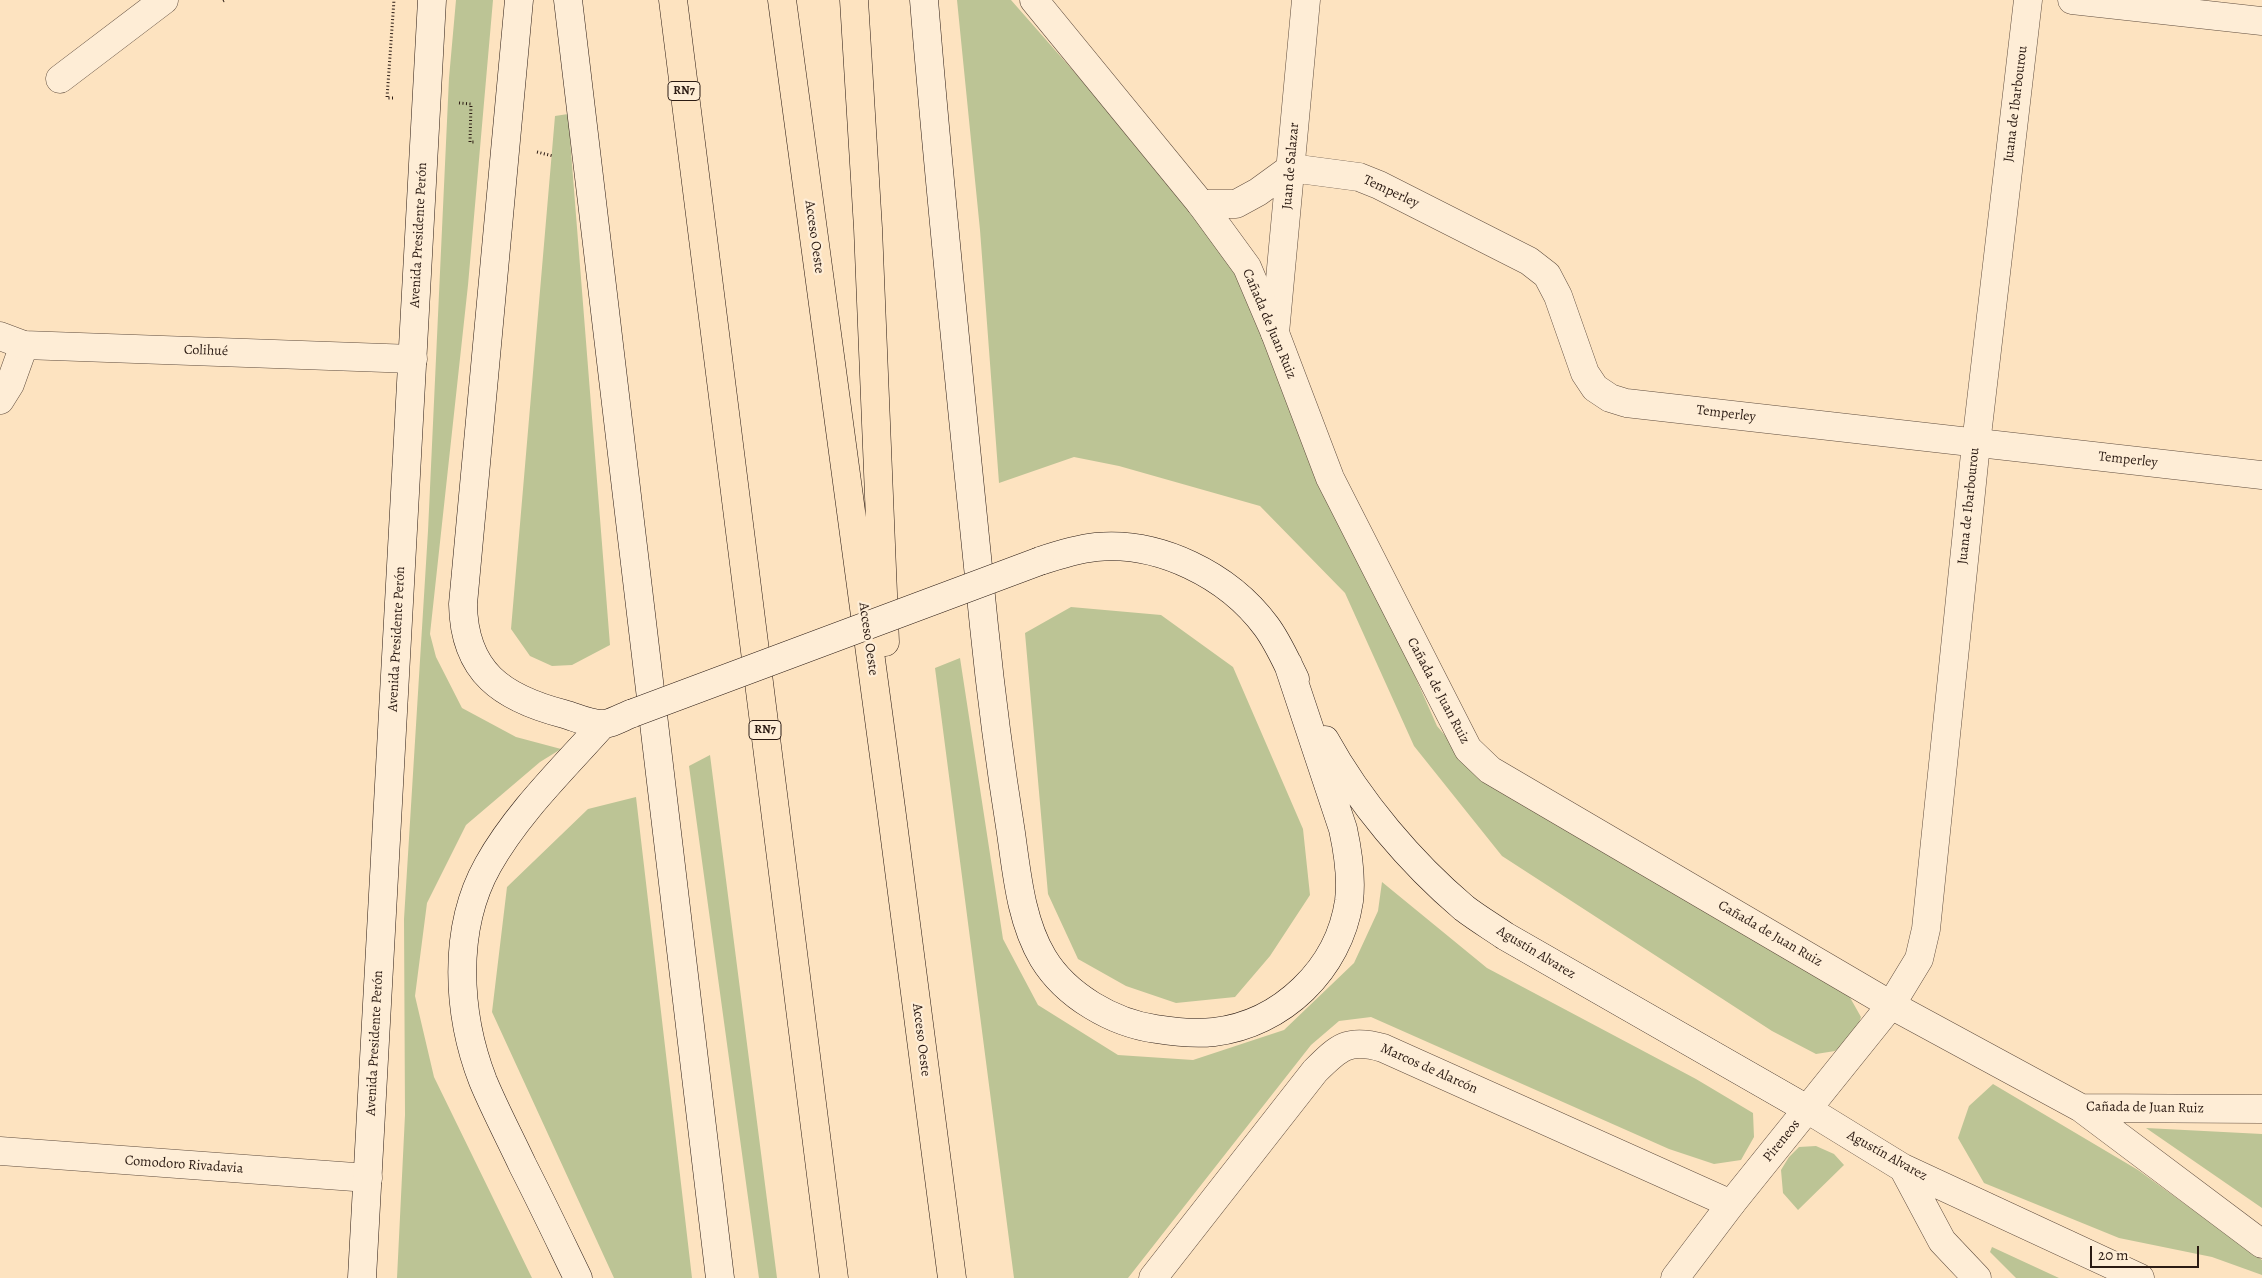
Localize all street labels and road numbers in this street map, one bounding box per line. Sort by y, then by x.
street label: Juana de Ibarbourou [2001,45,2031,163]
road number: RN7 [668,82,700,100]
street label: Juan de Salazar [1279,122,1303,210]
street label: Avenida Presidente Perón [407,162,431,308]
street label: Temperley [1360,172,1422,212]
street label: Acceso Oeste [801,199,827,275]
street label: Cañada de Juan Ruiz [1238,266,1300,382]
street label: Colihué [184,342,228,360]
street label: Temperley [1695,402,1757,426]
street label: Juana de Ibarbourou [1955,447,1983,565]
street label: Temperley [2097,449,2159,471]
street label: Avenida Presidente Perón [385,566,409,712]
street label: Acceso Oeste [855,601,881,677]
street label: Cañada de Juan Ruiz [1403,635,1473,747]
road number: RN7 [749,720,781,740]
street label: Cañada de Juan Ruiz [1715,897,1825,971]
street label: Agustín Alvarez [1493,923,1579,983]
street label: Avenida Presidente Perón [363,970,387,1116]
street label: Acceso Oeste [908,1002,934,1078]
street label: Marcos de Alarcón [1378,1040,1480,1098]
street label: Cañada de Juan Ruiz [2086,1099,2204,1117]
street label: Pireneos [1760,1116,1804,1166]
street label: Agustín Alvarez [1844,1127,1930,1185]
street label: Comodoro Rivadavia [124,1152,244,1178]

